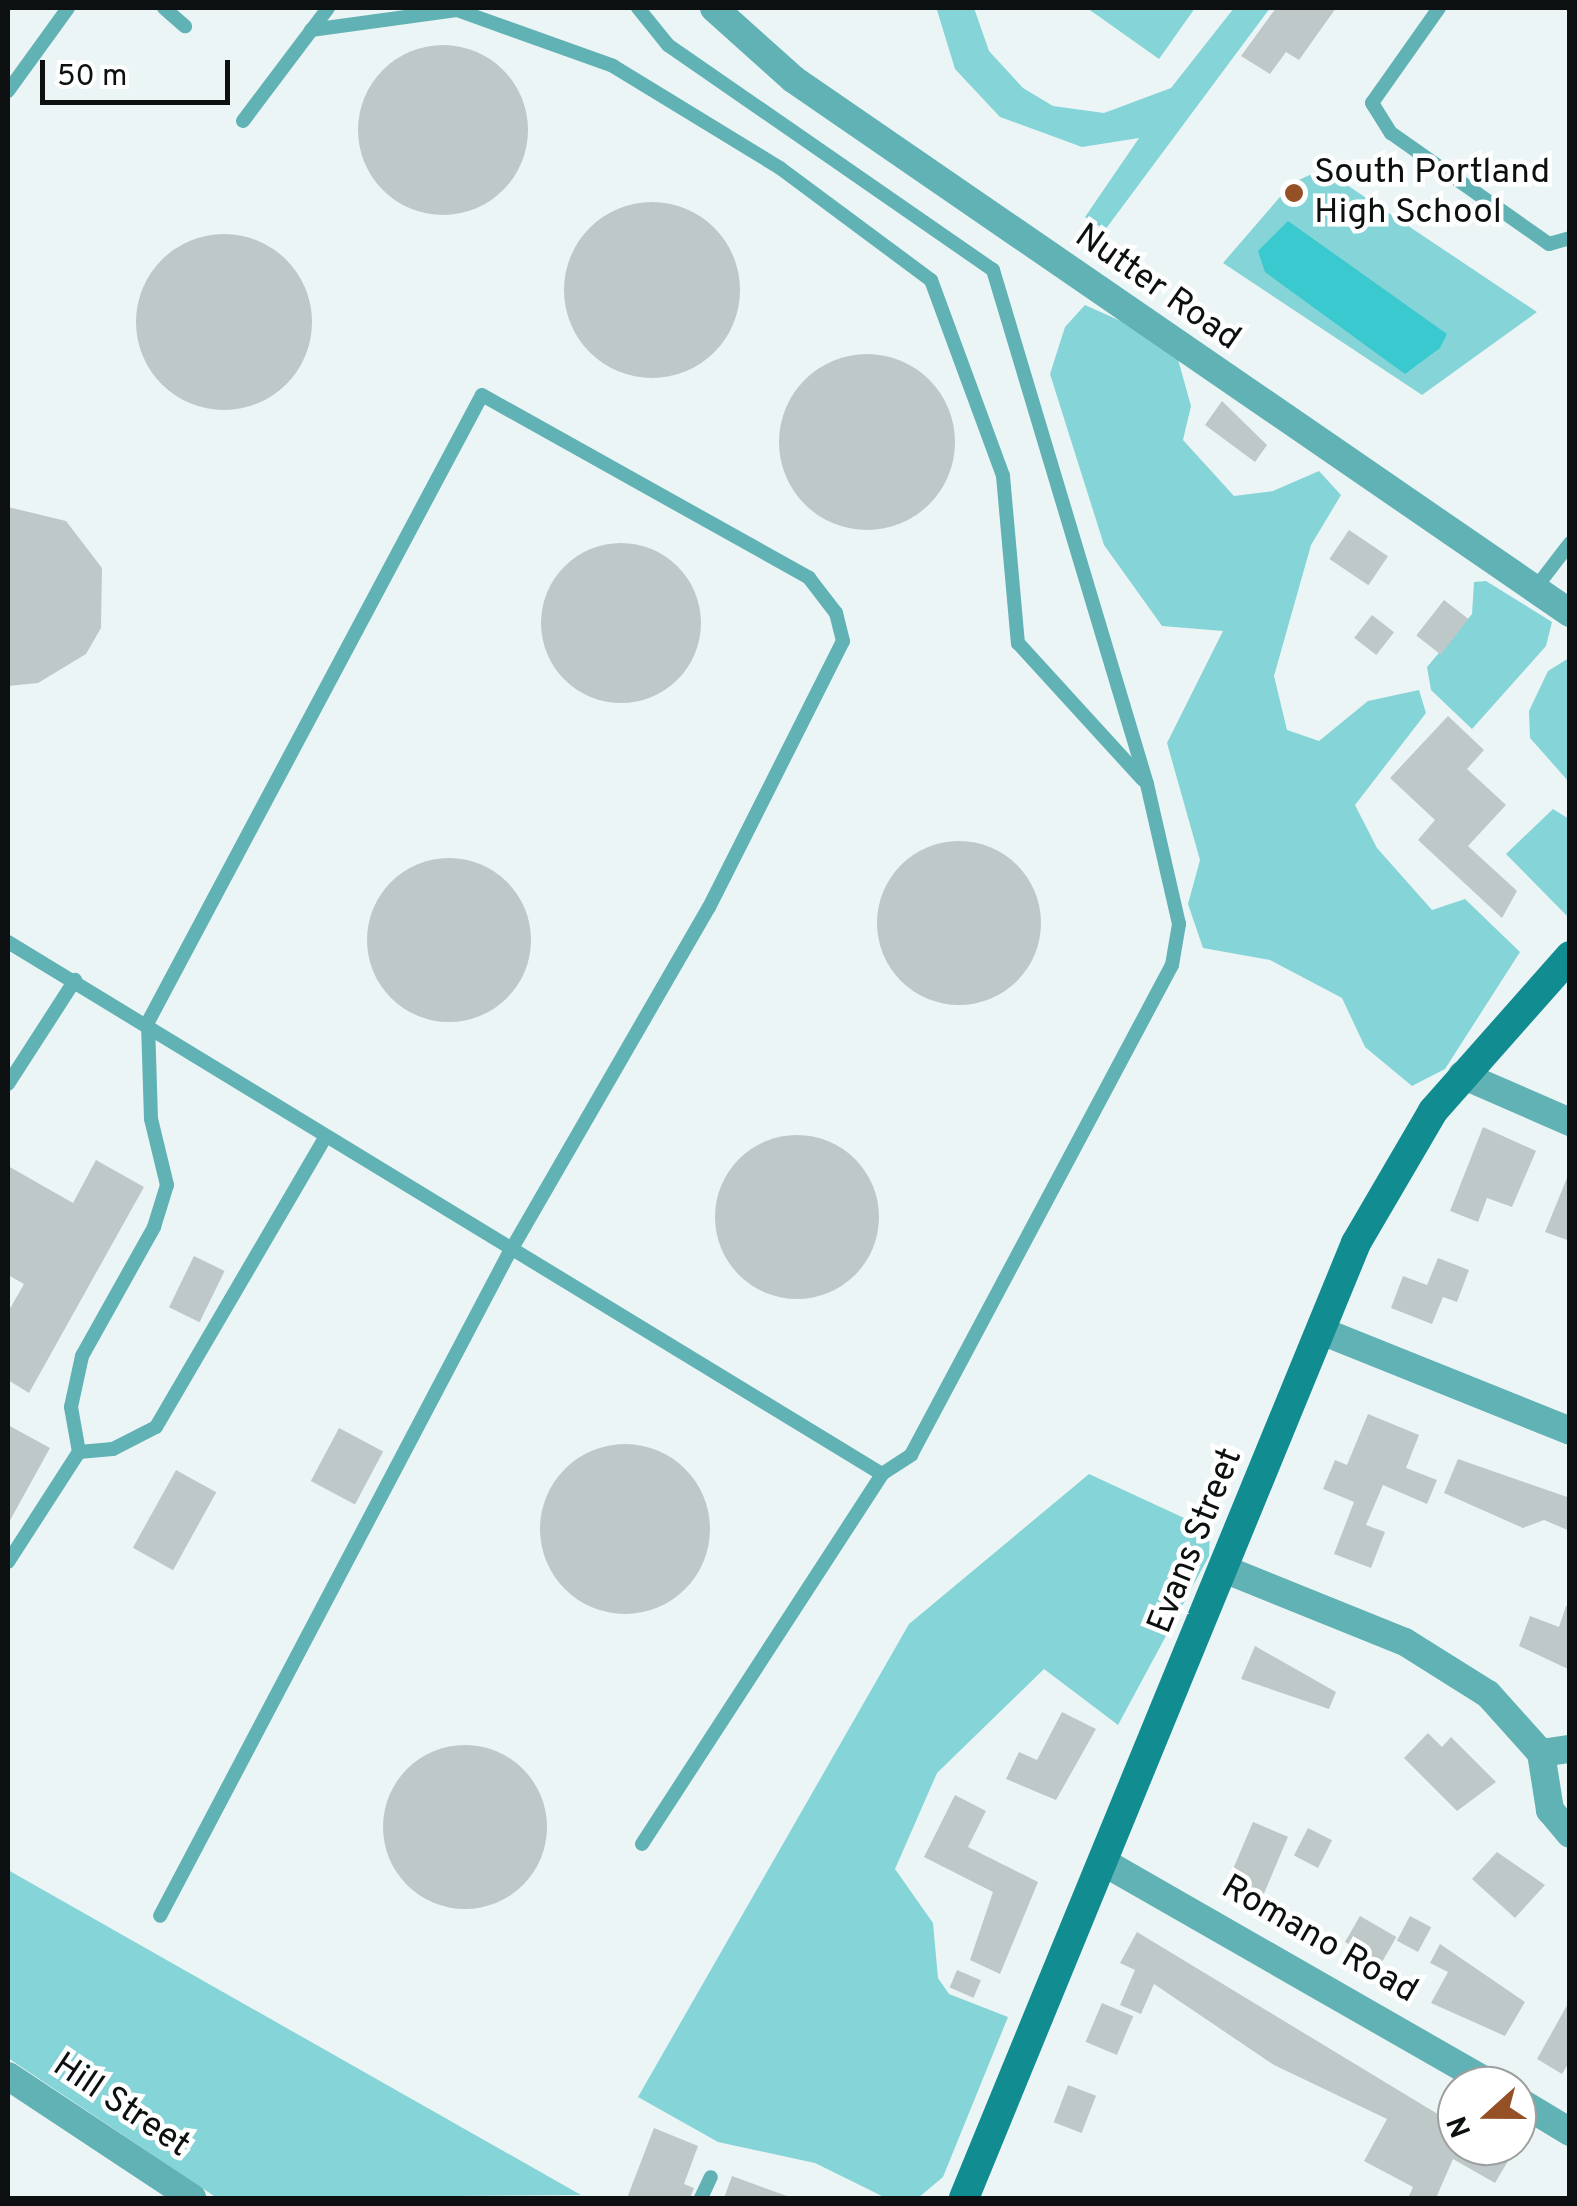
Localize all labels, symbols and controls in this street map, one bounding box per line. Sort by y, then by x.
scale bar [45,40,235,102]
text: 50 m [57,59,127,96]
place label: South Portland High School [1314,152,1550,234]
marker: South Portland High School [1283,182,1305,204]
street label: Nutter Road [1066,216,1248,360]
street label: Evans Street [1140,1442,1252,1640]
street label: Romano Road [1213,1867,1425,2013]
street label: Hill Street [44,2045,198,2167]
north arrow [1437,2066,1537,2166]
text: N [1440,2110,1481,2142]

